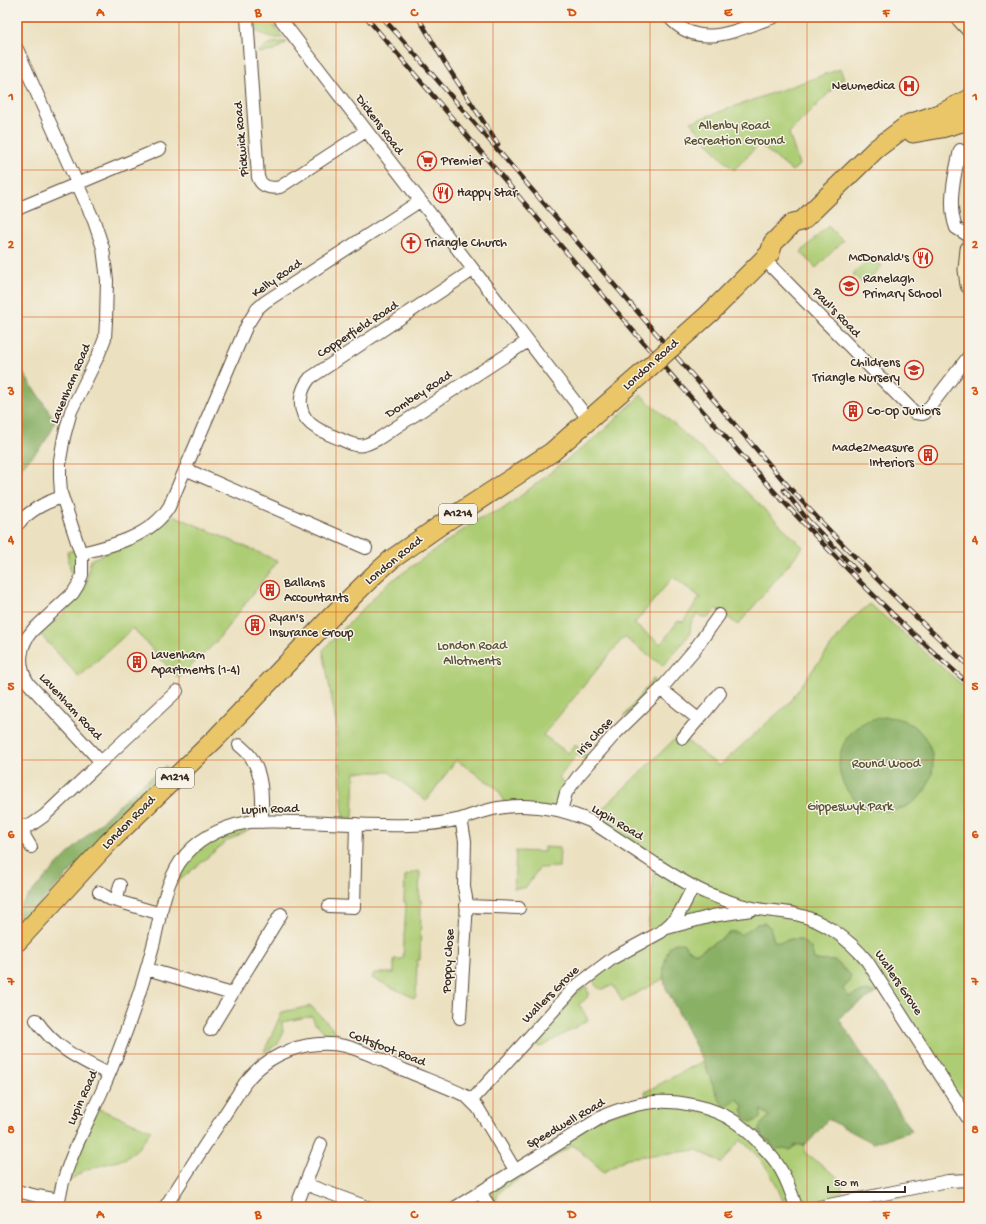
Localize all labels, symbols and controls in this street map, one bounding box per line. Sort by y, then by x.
text: A [95,6,105,21]
text: B [254,6,263,21]
text: C [409,6,419,21]
text: D [567,6,577,21]
text: E [724,6,733,21]
text: F [882,6,891,21]
hospital icon: Newmedica [898,75,920,97]
place label: Newmedica [832,79,896,94]
text: 1 [7,90,14,105]
text: 1 [971,90,978,105]
street label: Dickens Road [351,91,407,159]
street label: Pickwick Road [231,100,253,178]
park label: Allenby Road Recreation Ground [684,119,785,149]
supermarket icon: Premier [416,150,438,172]
place label: Premier [440,154,484,169]
restaurant icon: Happy Star [432,182,454,204]
place label: Happy Star [457,186,518,201]
church icon: Triangle Church [400,232,422,254]
place label: Triangle Church [424,236,507,251]
text: 2 [8,238,15,253]
text: 2 [972,238,979,253]
restaurant icon: McDonald's [912,247,934,269]
place label: McDonald's [848,251,910,266]
street label: Kelly Road [249,256,306,302]
place label: Ranelagh Primary School [862,272,942,302]
school or university icon: Ranelagh Primary School [838,275,860,297]
street label: Paul's Road [808,284,864,342]
street label: Copperfield Road [315,298,402,362]
street label: London Road [620,335,683,394]
street label: Lavenham Road [47,340,95,426]
place label: Childrens Triangle Nursery [811,356,901,386]
school or university icon: Childrens Triangle Nursery [903,359,925,381]
street label: Dombey Road [382,367,456,423]
text: 3 [7,385,15,400]
text: 3 [971,385,979,400]
building icon: Co-Op Juniors [842,400,864,422]
place label: Co-Op Juniors [867,404,942,419]
place label: Made2Measure Interiors [832,441,915,471]
building icon: Made2Measure Interiors [917,444,939,466]
road number: A1214 [439,504,477,524]
street label: London Road [362,532,427,589]
text: 4 [7,533,15,548]
text: 4 [971,533,979,548]
place label: Ballams Accountants [283,576,350,606]
building icon: Ballams Accountants [259,579,281,601]
place label: Ryan's Insurance Group [269,611,354,641]
building icon: Ryan's Insurance Group [244,614,266,636]
park label: London Road Allotments [437,639,508,669]
place label: Lavenham Apartments (1-4) [151,648,240,678]
building icon: Lavenham Apartments (1-4) [126,651,148,673]
street label: Lavenham Road [35,671,106,744]
text: 5 [8,680,15,695]
text: 5 [972,680,979,695]
street label: Iris Close [574,715,617,759]
park label: Round Wood [852,757,922,772]
road number: A1214 [156,768,194,788]
street label: London Road [99,792,160,853]
park label: Gippeswyk Park [807,800,894,815]
street label: Lupin Road [241,801,300,819]
street label: Lupin Road [588,802,647,845]
text: 6 [8,828,15,843]
text: 6 [972,828,979,843]
street label: Poppy Close [440,928,458,995]
street label: Wallers Grove [871,948,925,1019]
street label: Wallers Grove [519,963,583,1027]
text: 7 [7,975,16,990]
text: 7 [971,975,980,990]
street label: Coltsfoot Road [346,1027,429,1071]
street label: Lupin Road [64,1067,102,1127]
street label: Speedwell Road [524,1095,609,1152]
text: 8 [7,1123,15,1138]
text: 8 [971,1123,979,1138]
scale bar [828,1168,905,1194]
text: 50 m [834,1177,859,1191]
text: A [95,1208,105,1223]
text: B [254,1208,263,1223]
text: C [409,1208,419,1223]
text: D [567,1208,577,1223]
text: E [724,1208,733,1223]
text: F [882,1208,891,1223]

